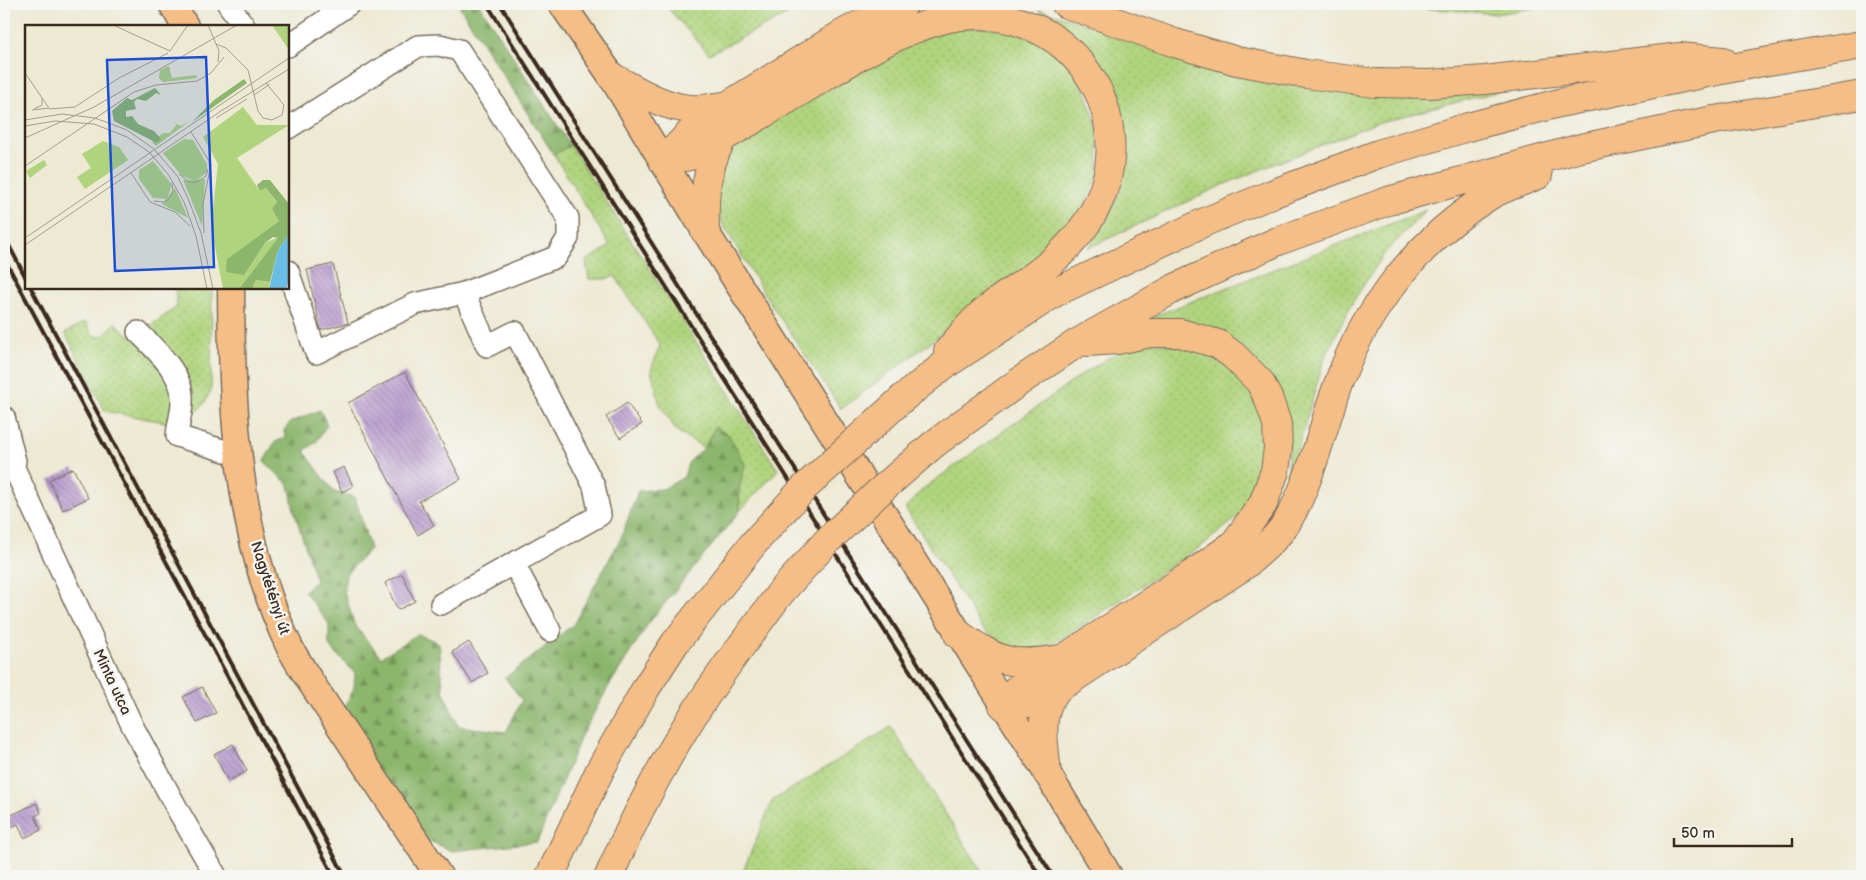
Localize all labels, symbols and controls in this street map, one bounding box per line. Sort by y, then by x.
inset map [25,25,289,289]
street label: Nagytétényi út [246,539,294,638]
street label: Minta utca [88,646,136,718]
scale bar [1674,815,1791,847]
text: 50 m [1681,824,1715,843]

